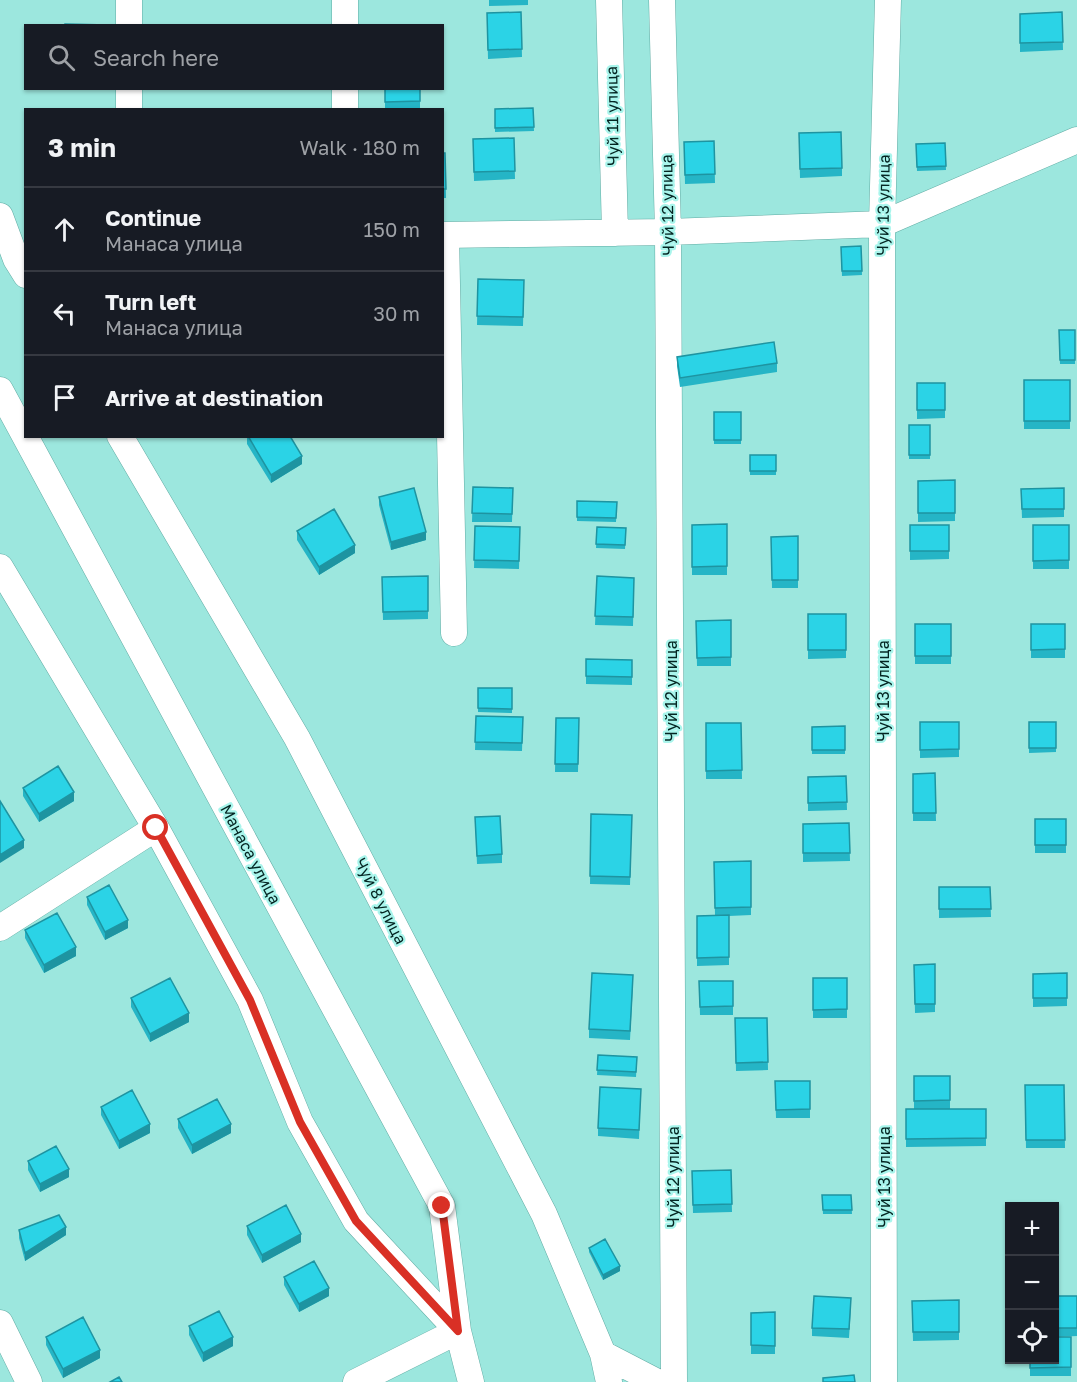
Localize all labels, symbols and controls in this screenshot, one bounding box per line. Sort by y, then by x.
search box [24,24,444,90]
icon: search [45,41,78,74]
text: Search here [93,44,219,71]
street label: Чуй 11 улица [601,66,623,166]
text: 3 min [48,132,116,163]
text: Walk · 180 m [300,135,420,159]
street label: Чуй 12 улица [656,154,678,256]
street label: Чуй 13 улица [872,154,894,256]
text: Continue [105,204,201,231]
icon: ahead [48,213,81,246]
text: 150 m [364,217,420,241]
text: Манаса улица [105,231,243,255]
text: Turn left [105,288,196,315]
icon: left [48,297,81,330]
text: 30 m [373,301,420,325]
text: Манаса улица [105,315,243,339]
icon: arrive [48,381,81,414]
text: Arrive at destination [105,384,323,411]
street label: Чуй 12 улица [661,640,681,742]
street label: Чуй 13 улица [873,640,893,742]
street label: Манаса улица [216,801,286,907]
route start [142,814,168,840]
street label: Чуй 8 улица [351,855,411,947]
street label: Чуй 12 улица [663,1126,683,1228]
street label: Чуй 13 улица [874,1126,894,1228]
route end [428,1192,454,1218]
map controls [1005,1202,1059,1364]
button: + [1005,1202,1059,1256]
button: − [1005,1256,1059,1310]
button: locate [1005,1310,1059,1364]

